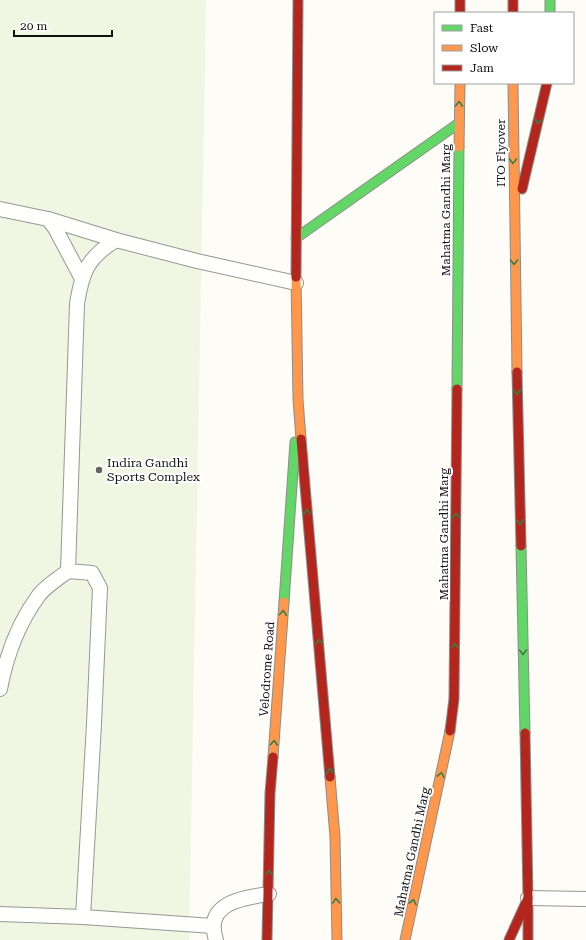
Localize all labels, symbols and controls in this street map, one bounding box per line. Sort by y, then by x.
scale bar [14,12,112,38]
legend [434,12,574,84]
text: 20 m [20,19,47,33]
text: Fast [470,21,494,35]
text: Slow [470,41,498,55]
text: Jam [470,61,494,75]
one-way arrow [455,101,464,107]
one-way arrow [534,117,543,124]
street label: ITO Flyover [494,119,508,187]
street label: Mahatma Gandhi Marg [439,144,453,276]
one-way arrow [509,158,517,164]
one-way arrow [510,259,519,265]
one-way arrow [513,389,521,395]
place label: Indira Gandhi Sports Complex [107,456,200,484]
marker: Indira Gandhi Sports Complex [94,465,104,475]
street label: Mahatma Gandhi Marg [437,468,451,600]
one-way arrow [302,509,311,515]
one-way arrow [452,513,460,519]
one-way arrow [516,519,524,525]
one-way arrow [278,610,287,616]
street label: Velodrome Road [257,621,277,717]
one-way arrow [315,639,324,645]
one-way arrow [451,643,459,649]
one-way arrow [518,649,527,655]
one-way arrow [269,740,278,746]
one-way arrow [325,768,334,774]
one-way arrow [437,772,445,778]
street label: Mahatma Gandhi Marg [391,786,433,918]
one-way arrow [265,870,273,876]
one-way arrow [332,898,341,904]
one-way arrow [409,899,417,905]

